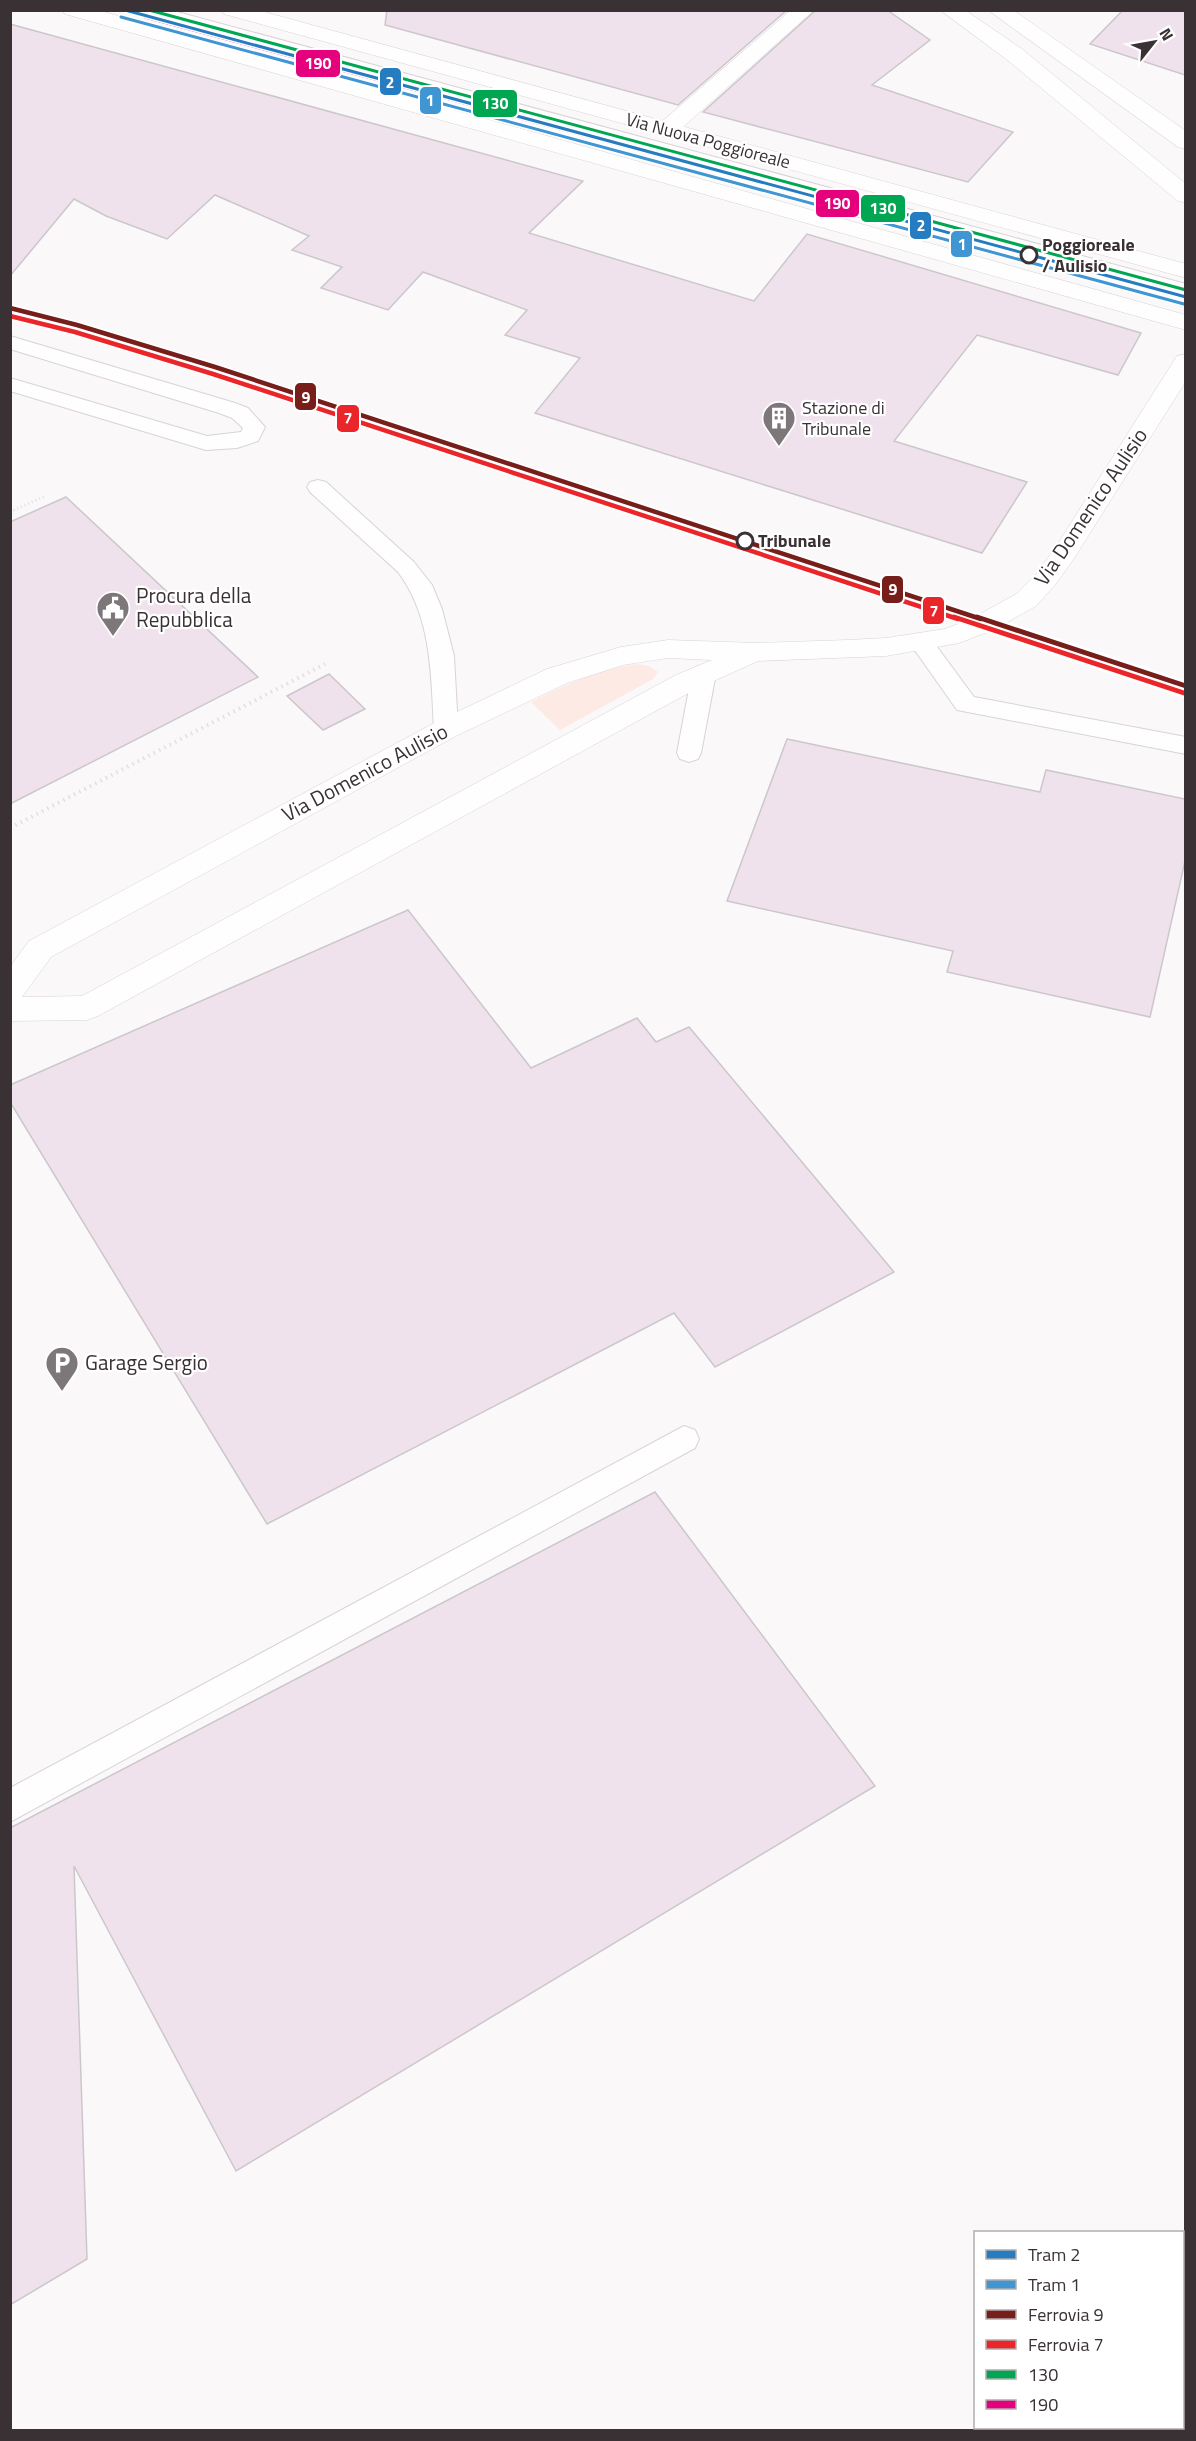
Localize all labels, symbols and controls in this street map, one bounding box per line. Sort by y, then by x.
north arrow [1124,12,1184,72]
text: N [1154,23,1180,45]
line badge: 190 [295,49,341,78]
text: 190 [305,51,331,75]
line badge: 2 [379,67,402,96]
text: 2 [386,70,394,94]
line badge: 1 [419,86,442,115]
text: 1 [426,88,434,112]
line badge: 130 [472,89,518,118]
text: 130 [482,91,508,115]
street label: Via Nuova Poggioreale [623,106,793,175]
line badge: 190 [815,189,860,218]
text: 190 [824,191,850,215]
line badge: 130 [860,194,906,223]
text: 130 [870,196,896,220]
line badge: 2 [909,211,932,240]
text: 2 [917,213,925,237]
line badge: 1 [950,230,973,258]
place label: Poggioreale / Aulisio [1042,231,1135,279]
text: 1 [958,232,966,256]
marker: Poggioreale / Aulisio [1020,246,1038,264]
line badge: 9 [294,382,317,411]
text: 9 [302,385,311,409]
place label: Stazione di Tribunale [802,394,885,442]
building icon: Stazione di Tribunale [761,400,797,447]
line badge: 7 [336,404,360,433]
text: 7 [344,406,352,430]
street label: Via Domenico Aulisio [1025,421,1155,592]
place label: Tribunale [758,527,831,554]
marker: Tribunale [736,532,754,550]
line badge: 9 [881,575,904,604]
text: 9 [889,577,898,601]
place label: Procura della Repubblica [136,579,252,635]
public building icon: Procura della Repubblica [95,590,131,637]
line badge: 7 [922,596,945,625]
text: 7 [930,599,938,623]
street label: Via Domenico Aulisio [276,715,453,829]
parking icon: Garage Sergio [44,1345,80,1392]
place label: Garage Sergio [85,1346,208,1378]
legend [974,2231,1184,2429]
text: Tram 2 [1028,2241,1080,2268]
text: Tram 1 [1028,2271,1080,2298]
text: Ferrovia 9 [1028,2301,1104,2328]
text: Ferrovia 7 [1028,2331,1104,2358]
text: 130 [1028,2361,1058,2388]
text: 190 [1028,2391,1058,2418]

